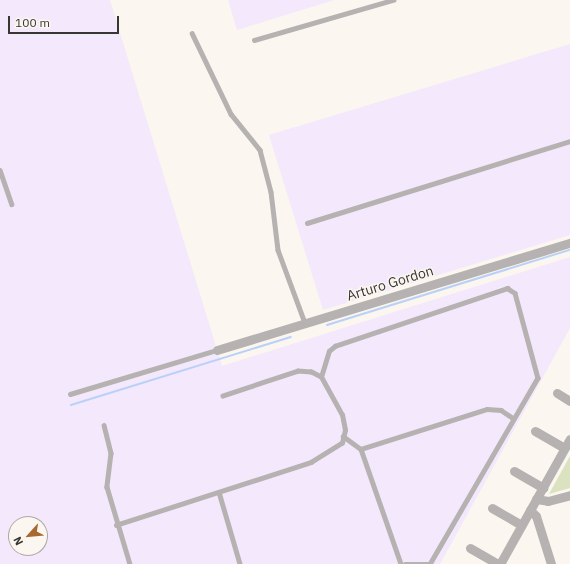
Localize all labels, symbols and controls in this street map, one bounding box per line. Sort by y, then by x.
scale bar [10,8,121,34]
text: 100 m [15,15,50,30]
street label: Arturo Gordon [345,262,435,304]
north arrow [8,516,48,556]
text: N [10,534,26,548]

